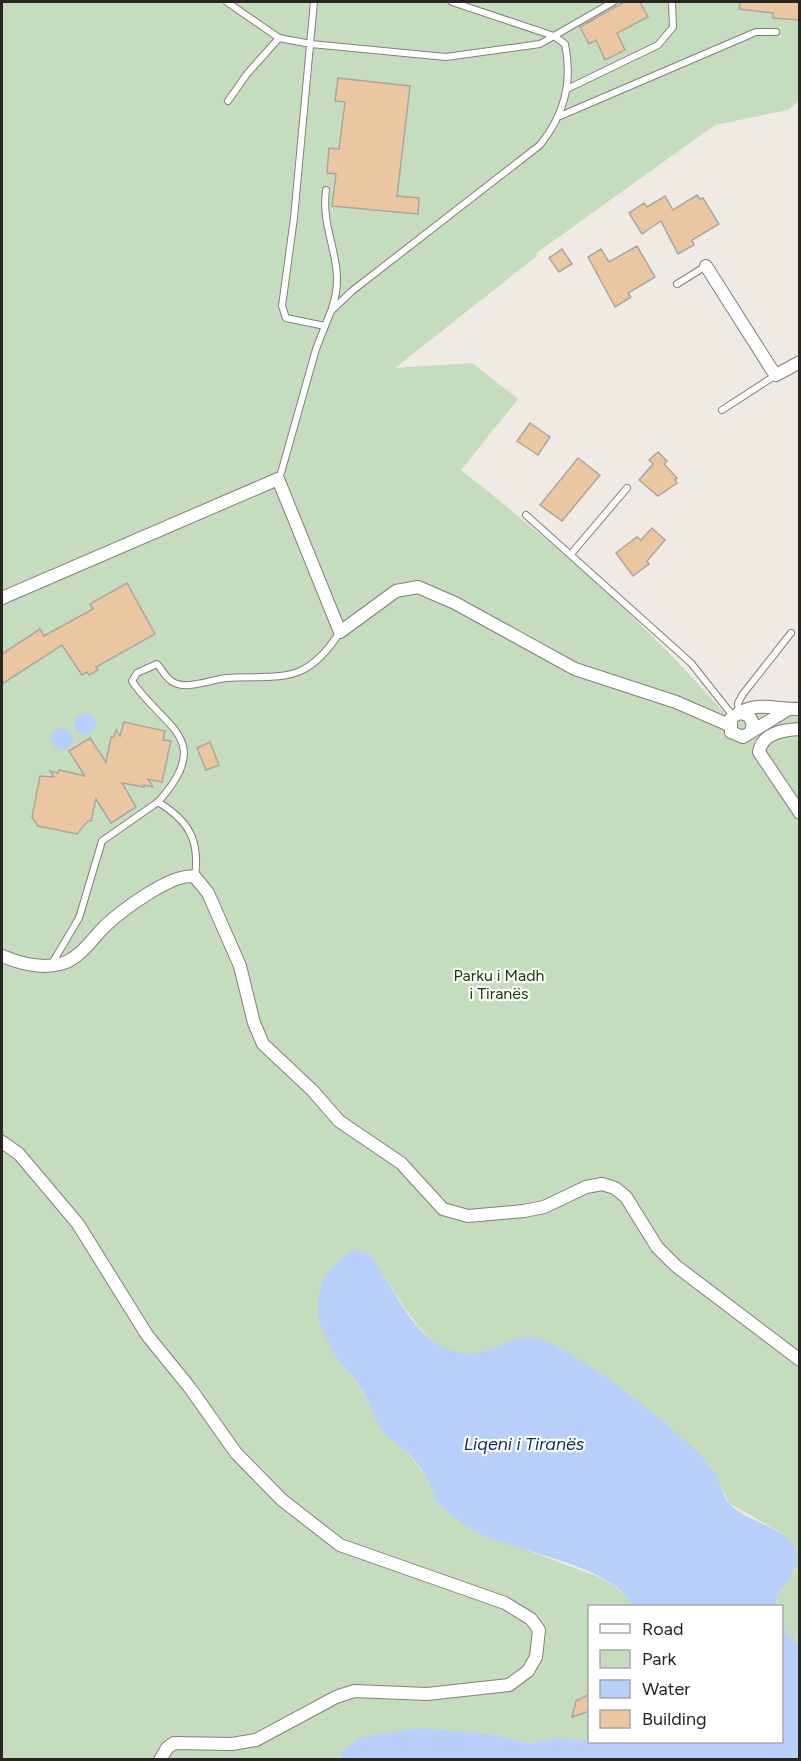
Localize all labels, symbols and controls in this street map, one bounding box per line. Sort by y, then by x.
park label: Parku i Madh i Tiranës [454,966,545,1003]
water label: Liqeni i Tiranës [464,1433,585,1455]
legend [588,1605,783,1743]
text: Road [642,1618,683,1640]
text: Park [642,1648,677,1670]
text: Water [642,1678,690,1700]
text: Building [642,1708,707,1730]

